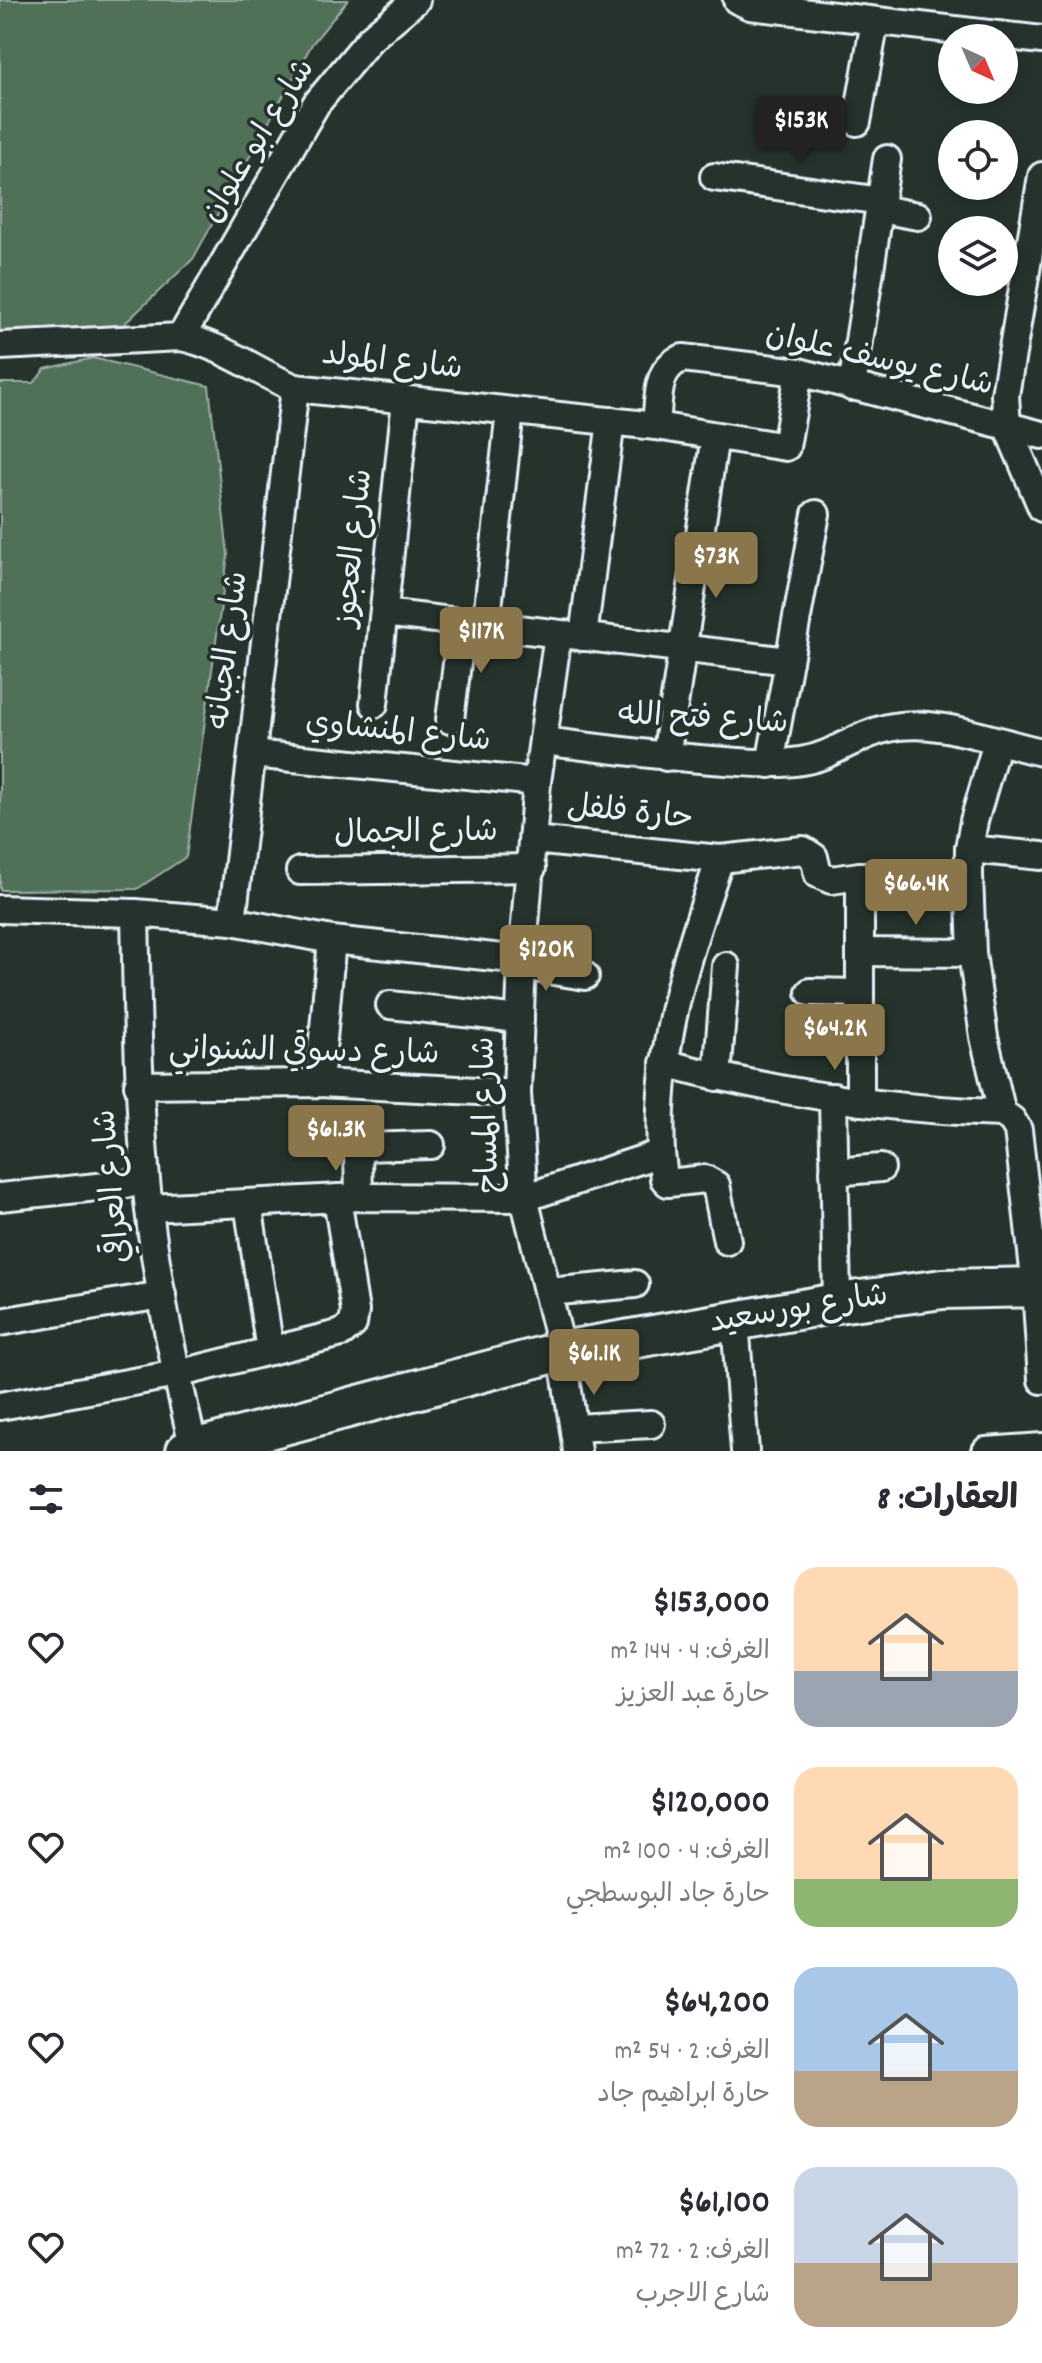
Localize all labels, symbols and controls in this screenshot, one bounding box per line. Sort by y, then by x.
north arrow [938,24,1018,104]
map controls [938,24,1018,296]
street label: شارع ابو علوان [191,51,329,233]
pin: $153K [745,96,857,164]
text: $153K [774,103,828,140]
button: locate [938,120,1018,200]
button: layers [938,216,1018,296]
street label: شارع يوسف علوان [761,313,997,411]
street label: شارع المولد [319,334,465,394]
street label: شارع العجوز [325,467,387,632]
pin: $73K [669,532,763,600]
text: $73K [693,539,739,576]
street label: شارع الجبانه [197,569,263,733]
pin: $117K [425,607,537,675]
text: $117K [458,614,504,651]
street label: شارع فتح الله [617,694,789,748]
street label: شارع المنشاوي [303,701,493,767]
street label: حارة فلفل [565,786,695,844]
street label: شارع الجمال [334,811,498,859]
pin: $66.4K [851,859,981,927]
text: $66.4K [883,866,949,903]
pin: $120K [490,925,602,993]
text: $120K [518,932,574,969]
pin: $64.2K [770,1004,900,1072]
text: $64.2K [803,1011,867,1048]
street label: شارع دسوقي الشنواني [168,1027,440,1079]
street label: شارع المساح [463,1036,515,1194]
pin: $61.3K [271,1105,401,1173]
street label: شارع العراقي [82,1107,146,1265]
text: $61.3K [306,1112,366,1149]
street label: شارع بورسعيد [706,1274,892,1348]
pin: $61.1K [529,1329,659,1397]
text: $61.1K [567,1336,621,1373]
icon: filters [24,1477,68,1521]
text: العقارات: 8 [877,1477,1018,1526]
text: $153,000 [652,1580,770,1629]
icon: home [858,1599,954,1695]
icon: heart [24,1625,68,1669]
text: الغرف: 4 · 144 m² [611,1634,770,1671]
text: حارة عبد العزيز [617,1677,770,1714]
text: $120,000 [650,1780,770,1829]
icon: home [858,1799,954,1895]
icon: heart [24,1825,68,1869]
text: الغرف: 4 · 100 m² [604,1834,770,1871]
text: حارة جاد البوسطجي [566,1877,770,1914]
text: $64,200 [664,1980,770,2029]
icon: home [858,1999,954,2095]
icon: heart [24,2025,68,2069]
text: الغرف: 2 · 54 m² [614,2034,770,2071]
text: حارة ابراهيم جاد [597,2077,770,2114]
text: $61,100 [678,2180,770,2229]
icon: home [858,2199,954,2295]
icon: heart [24,2225,68,2269]
text: الغرف: 2 · 72 m² [616,2234,770,2271]
text: شارع الاجرب [635,2277,770,2314]

